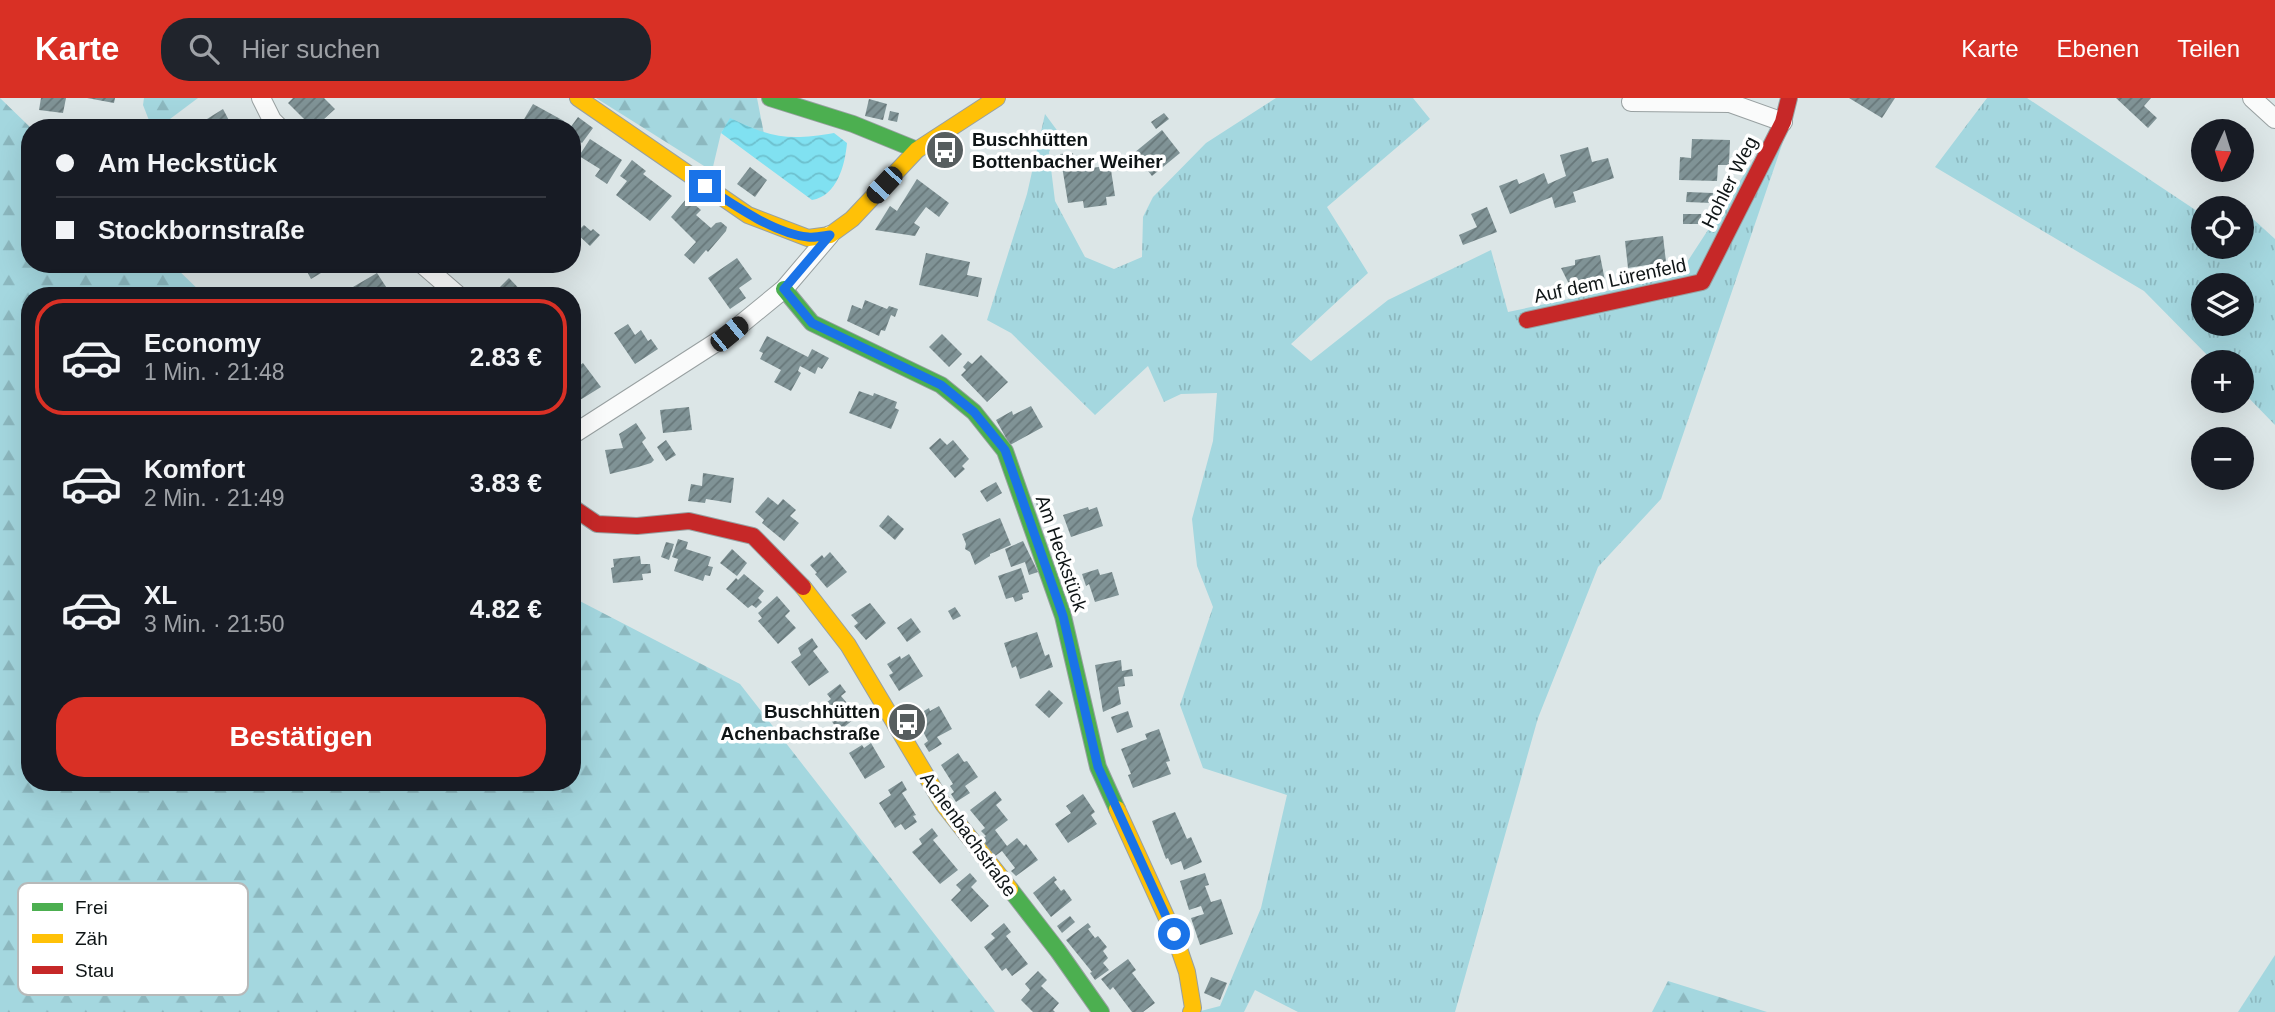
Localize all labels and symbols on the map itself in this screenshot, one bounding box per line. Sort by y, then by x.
north arrow [2191,119,2254,182]
bus stop icon: Buschhütten Bottenbacher Weiher [924,129,966,171]
place label: Buschhütten Bottenbacher Weiher [972,129,1163,172]
street label: Hohler Weg [1697,133,1761,232]
car [862,162,907,208]
route end [689,170,721,202]
street label: Auf dem Lürenfeld [1532,254,1688,307]
car [707,313,752,355]
street label: Am Heckstück [1032,492,1091,614]
place label: Buschhütten Achenbachstraße [721,701,880,744]
bus stop icon: Buschhütten Achenbachstraße [886,701,928,743]
street label: Achenbachstraße [916,768,1021,901]
legend [18,883,248,995]
text: Frei [75,897,108,918]
route start [1158,918,1190,950]
text: Zäh [75,928,108,949]
text: Stau [75,960,114,981]

